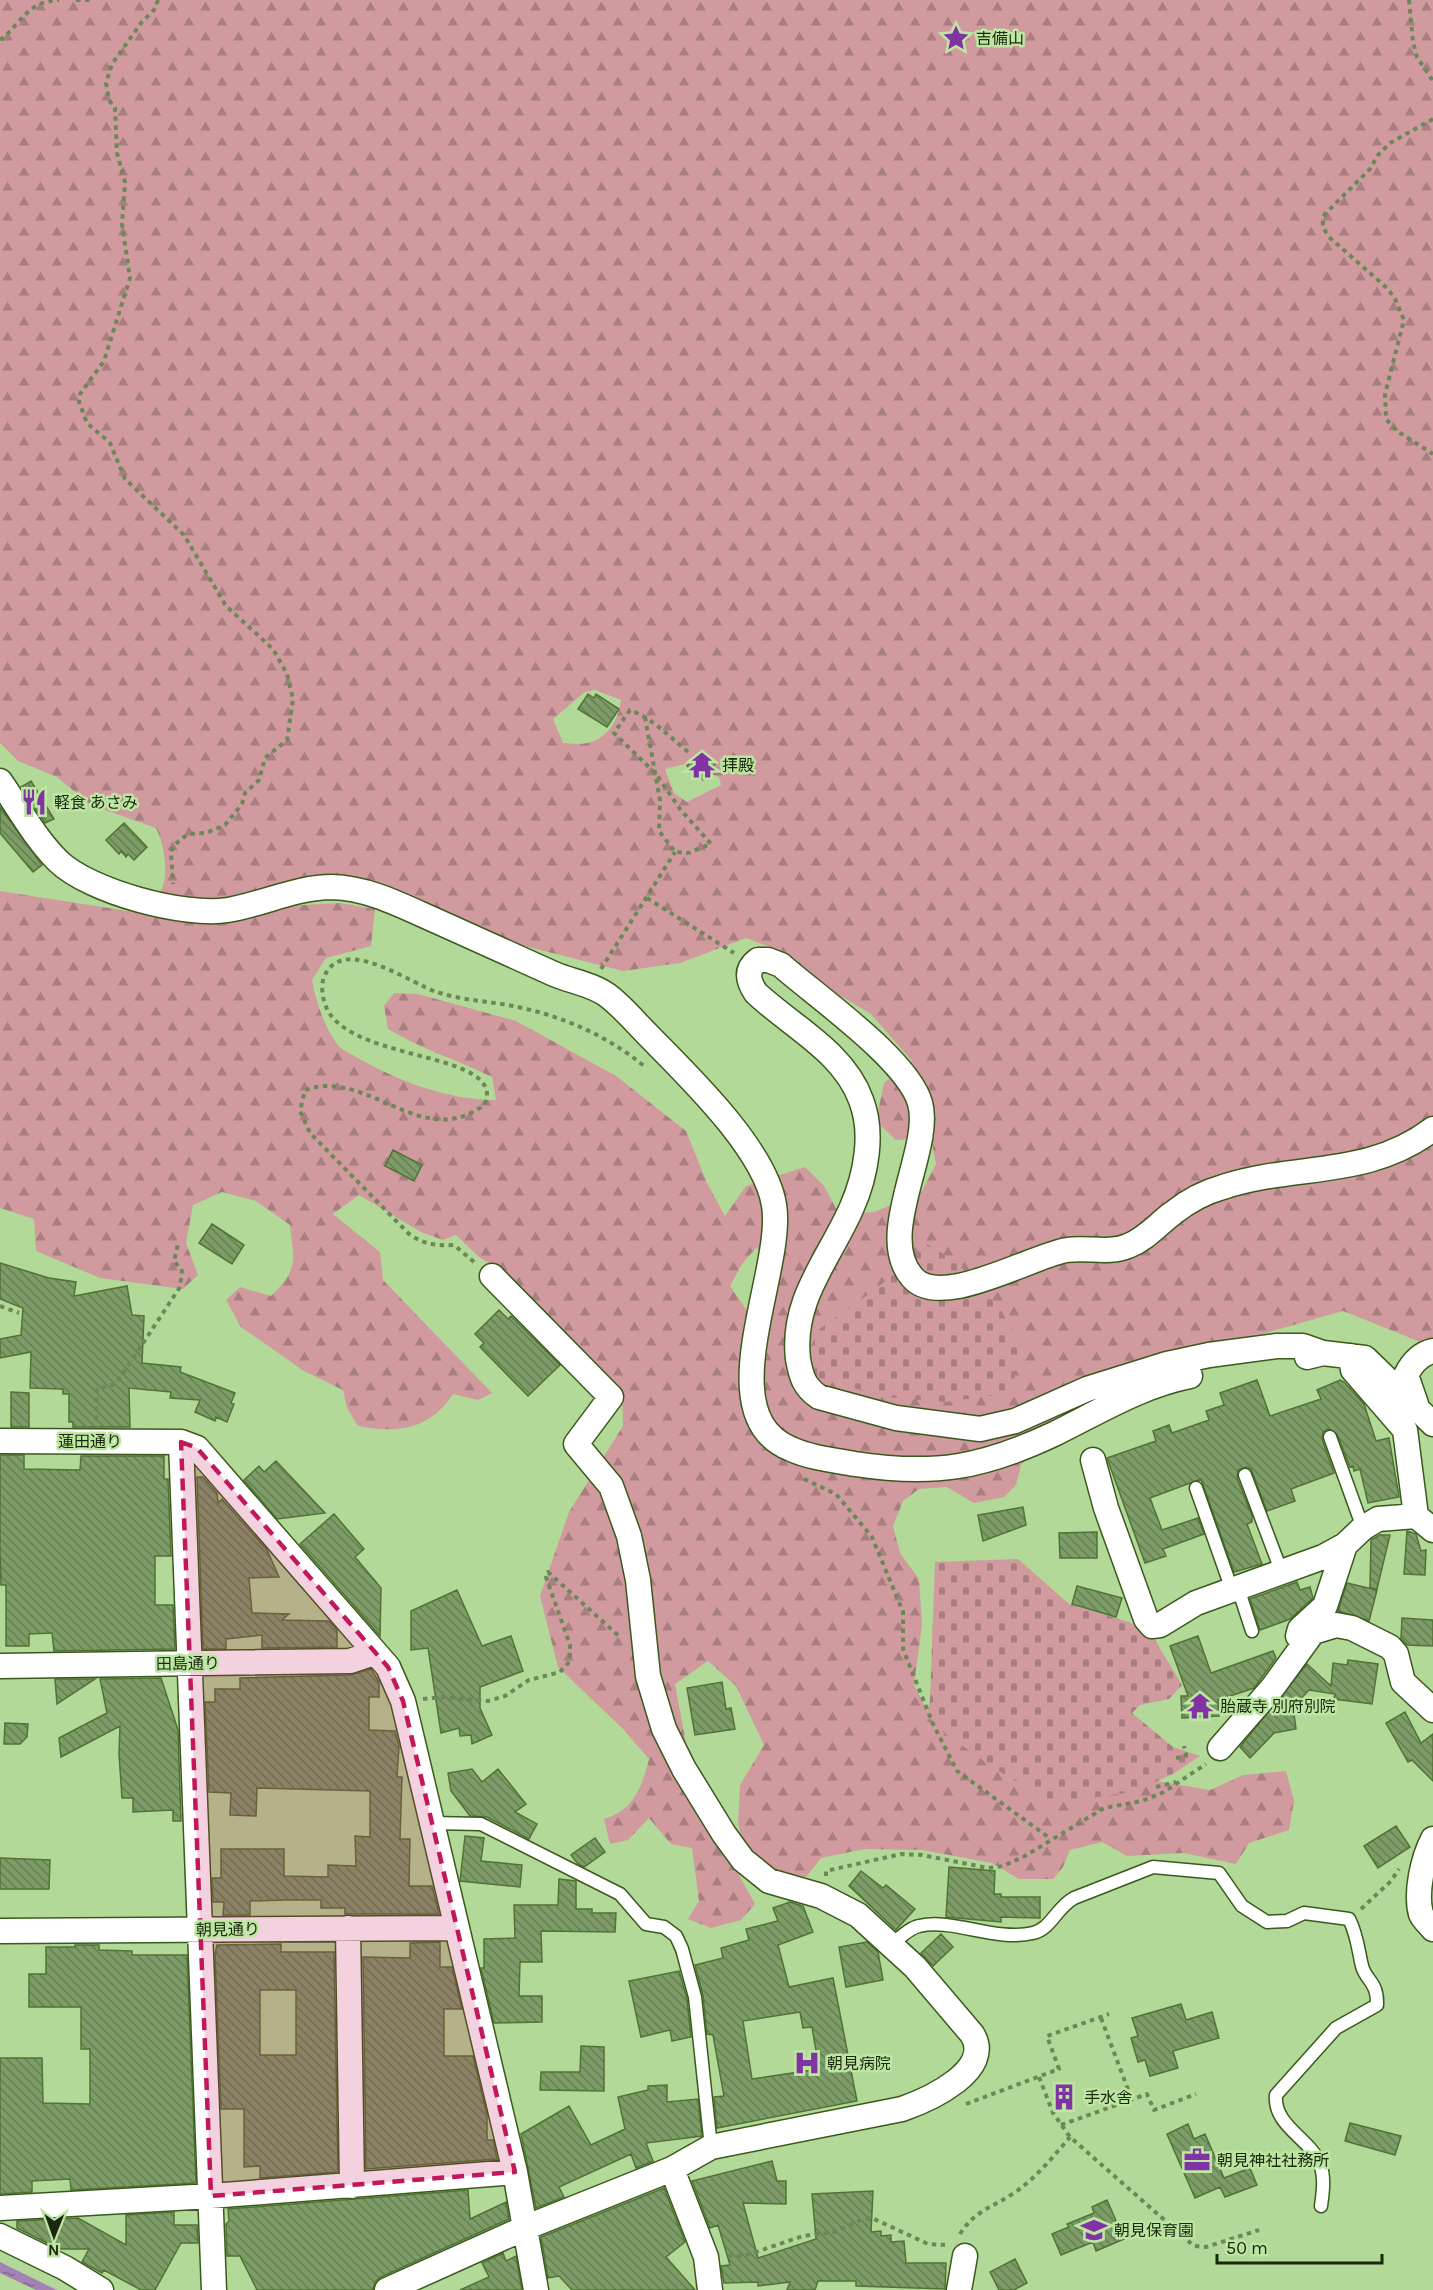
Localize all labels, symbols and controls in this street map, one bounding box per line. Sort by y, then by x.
place icon: 吉備山 [941,23,971,53]
place label: 吉備山 [976,29,1024,48]
temple icon: 拝殿 [687,750,717,780]
place label: 拝殿 [722,756,754,775]
restaurant icon: 軽食 あさみ [19,787,49,817]
place label: 軽食 あさみ [54,793,138,812]
street label: 蓮田通り [58,1432,122,1451]
street label: 田島通り [156,1653,220,1674]
temple icon: 胎蔵寺 別府別院 [1185,1691,1215,1721]
place label: 胎蔵寺 別府別院 [1220,1697,1336,1716]
street label: 朝見通り [196,1919,260,1940]
hospital icon: 朝見病院 [792,2048,822,2078]
place label: 朝見病院 [827,2054,891,2073]
building icon: 手水舎 [1049,2082,1079,2112]
place label: 手水舎 [1084,2088,1132,2107]
office icon: 朝見神社社務所 [1182,2145,1212,2175]
place label: 朝見神社社務所 [1217,2151,1329,2170]
north arrow [24,2206,84,2266]
school or university icon: 朝見保育園 [1079,2215,1109,2245]
place label: 朝見保育園 [1114,2221,1194,2240]
scale bar [1217,2227,1382,2265]
text: 50 m [1226,2237,1268,2259]
text: N [48,2241,60,2260]

